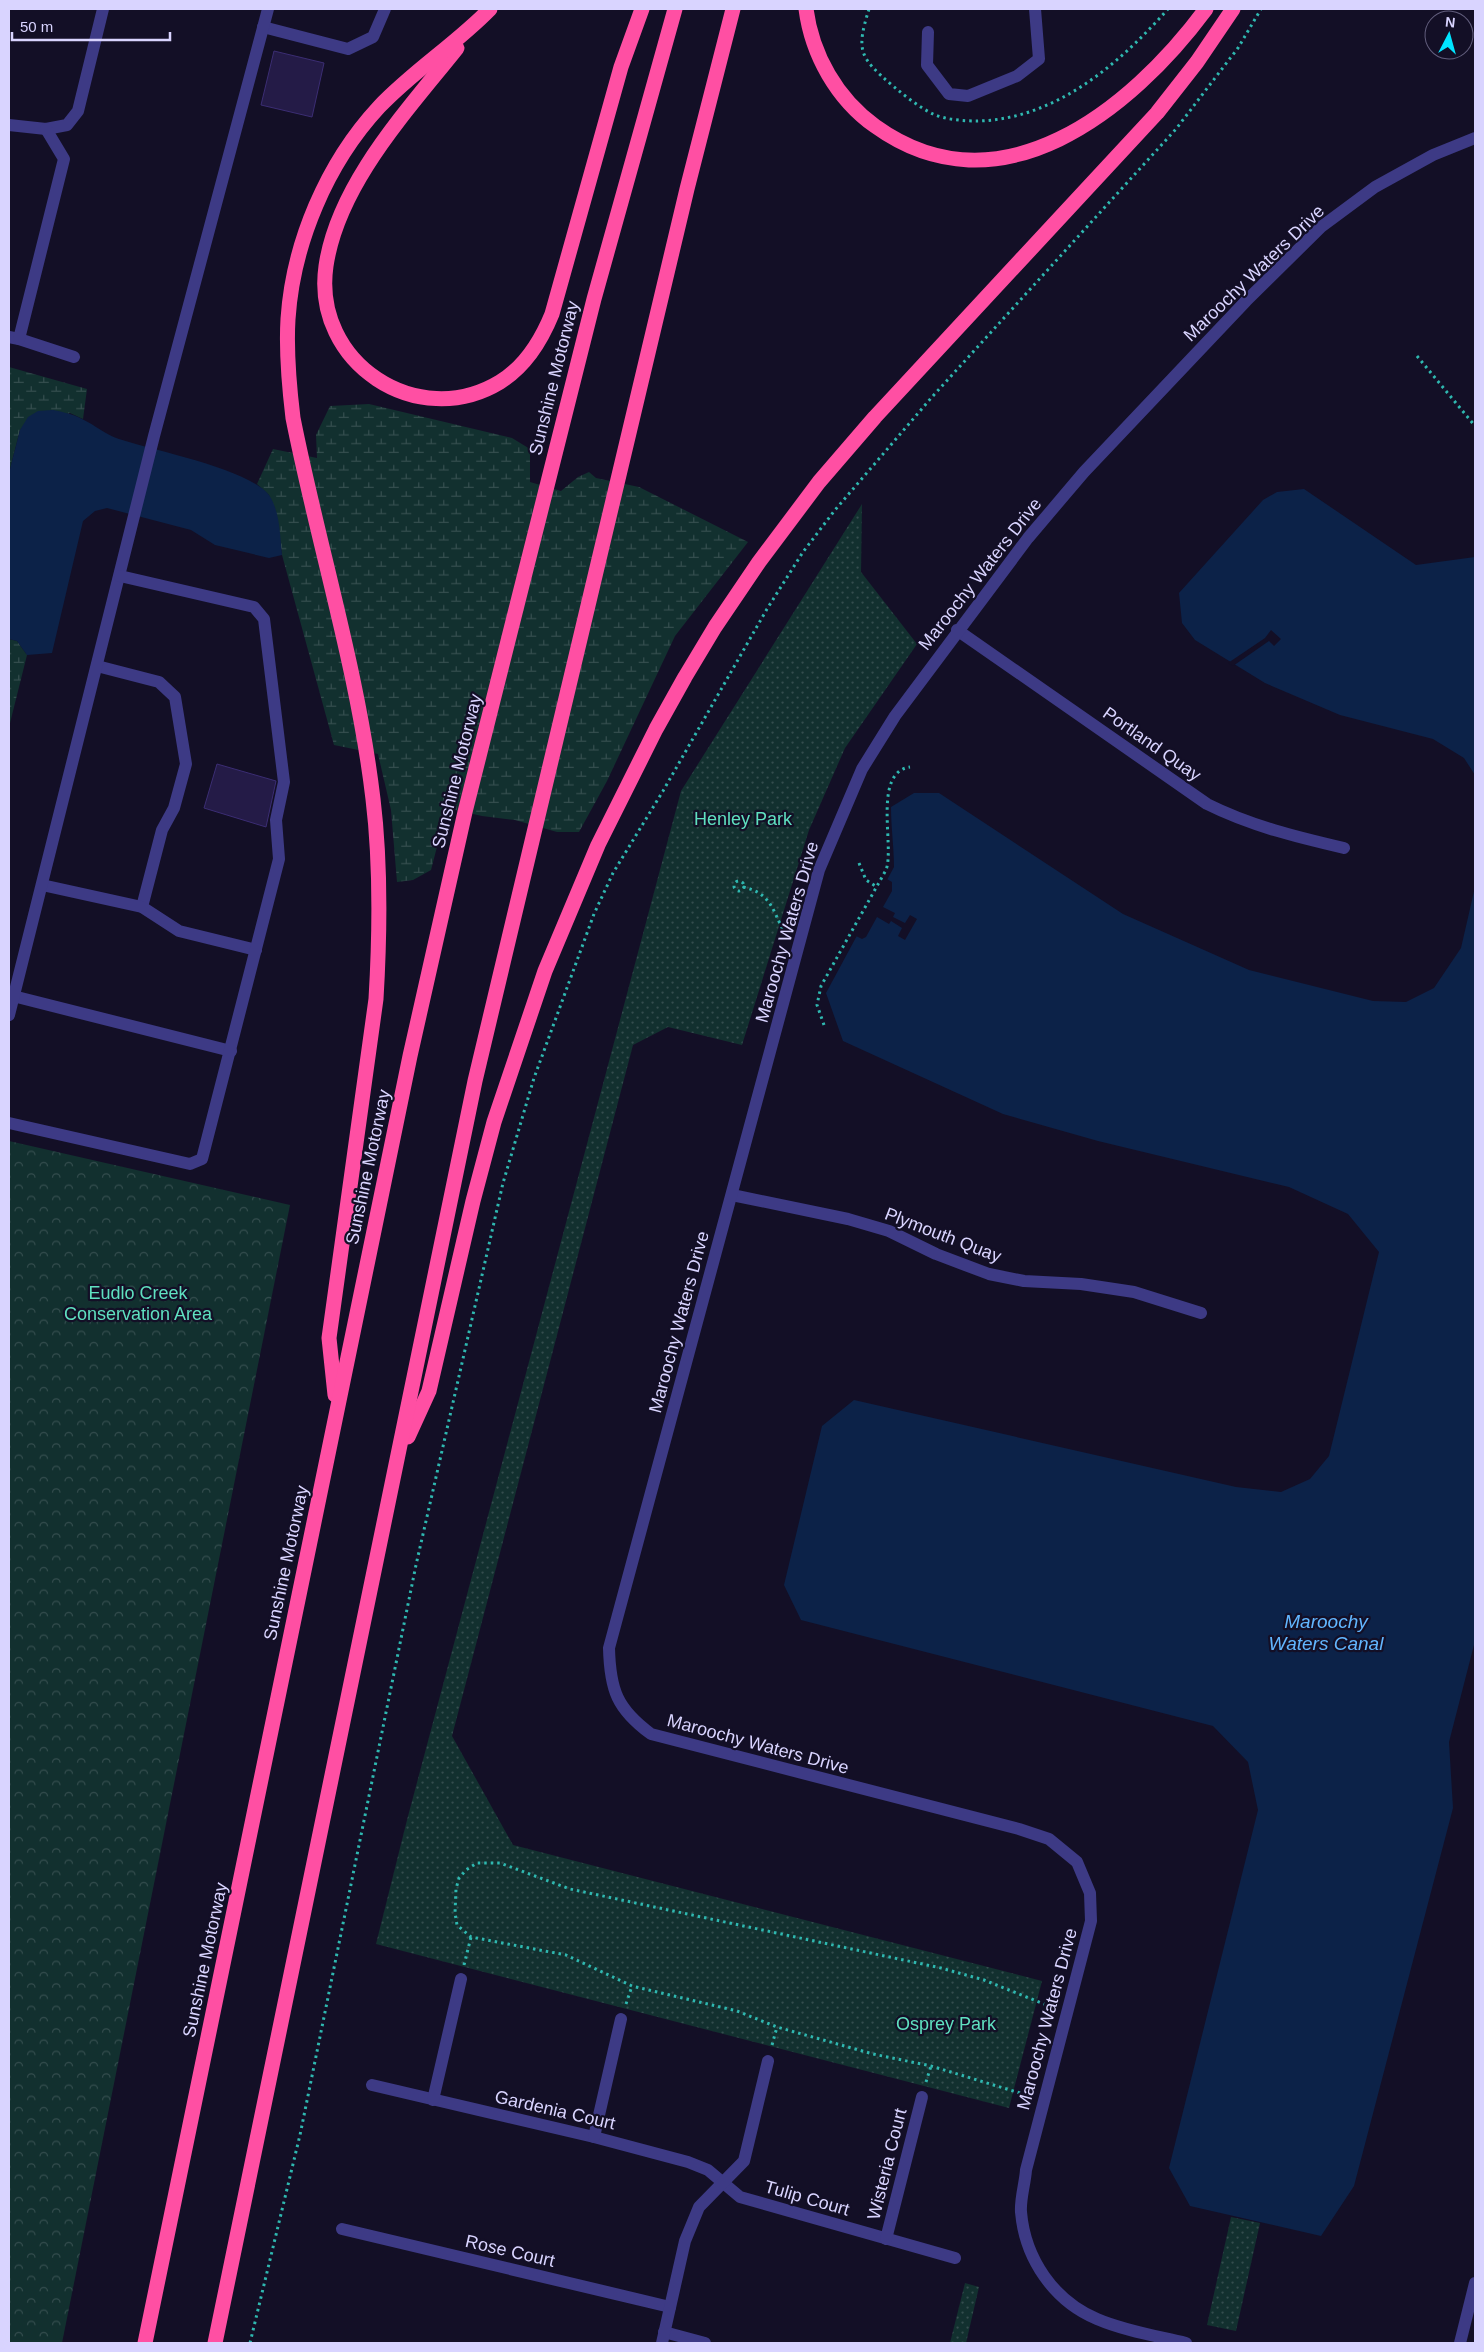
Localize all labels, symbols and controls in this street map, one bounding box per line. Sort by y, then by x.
scale bar [12,10,170,42]
north arrow [1424,10,1474,60]
text: N [1444,14,1456,31]
text: 50 m [20,18,53,35]
street label: Maroochy Waters Drive [1180,201,1328,345]
street label: Sunshine Motorway [525,299,583,457]
street label: Maroochy Waters Drive [914,494,1046,654]
street label: Sunshine Motorway [428,692,486,850]
street label: Portland Quay [1099,703,1205,785]
park label: Henley Park [694,809,793,829]
street label: Maroochy Waters Drive [752,839,822,1025]
street label: Sunshine Motorway [342,1088,394,1246]
street label: Plymouth Quay [882,1204,1004,1266]
street label: Maroochy Waters Drive [645,1229,713,1415]
park label: Eudlo Creek Conservation Area [64,1283,213,1324]
street label: Sunshine Motorway [260,1484,312,1642]
water label: Maroochy Waters Canal [1269,1611,1384,1654]
street label: Maroochy Waters Drive [665,1710,851,1778]
street label: Sunshine Motorway [179,1881,231,2039]
street label: Maroochy Waters Drive [1013,1926,1081,2112]
park label: Osprey Park [896,2014,997,2034]
street label: Gardenia Court [493,2086,617,2134]
street label: Wisteria Court [864,2106,910,2222]
street label: Tulip Court [762,2176,852,2220]
street label: Rose Court [463,2231,557,2271]

